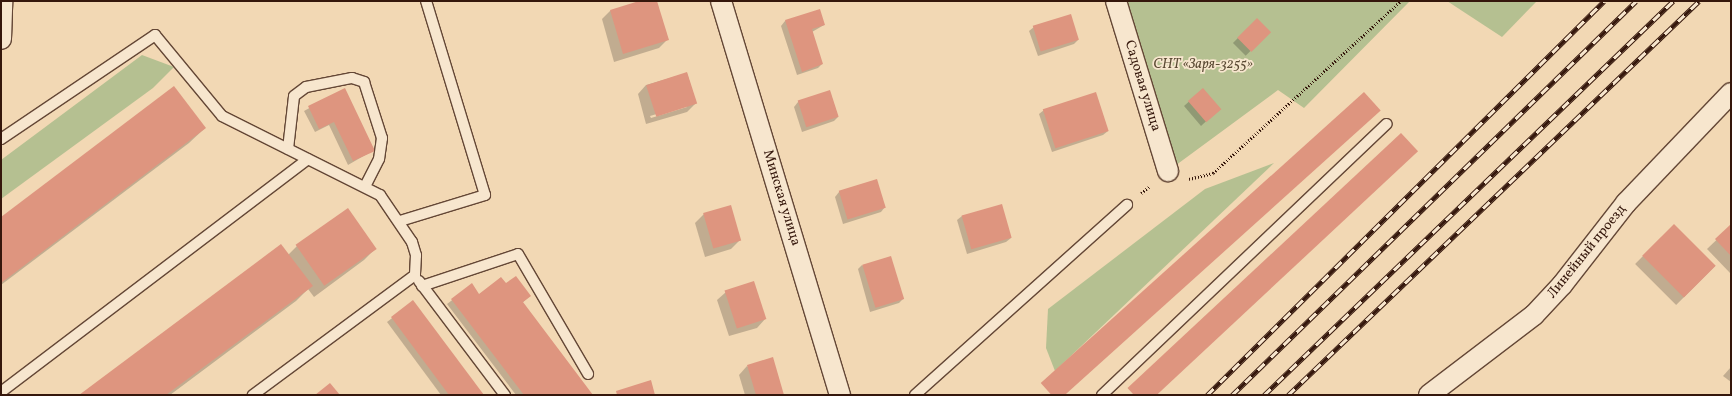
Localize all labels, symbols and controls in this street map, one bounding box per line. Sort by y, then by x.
street label: Садовая улица [1120,38,1164,134]
park label: СНТ «Заря-3255» [1153,57,1253,73]
street label: Минская улица [758,148,804,248]
street label: Линейный проезд [1544,202,1630,302]

